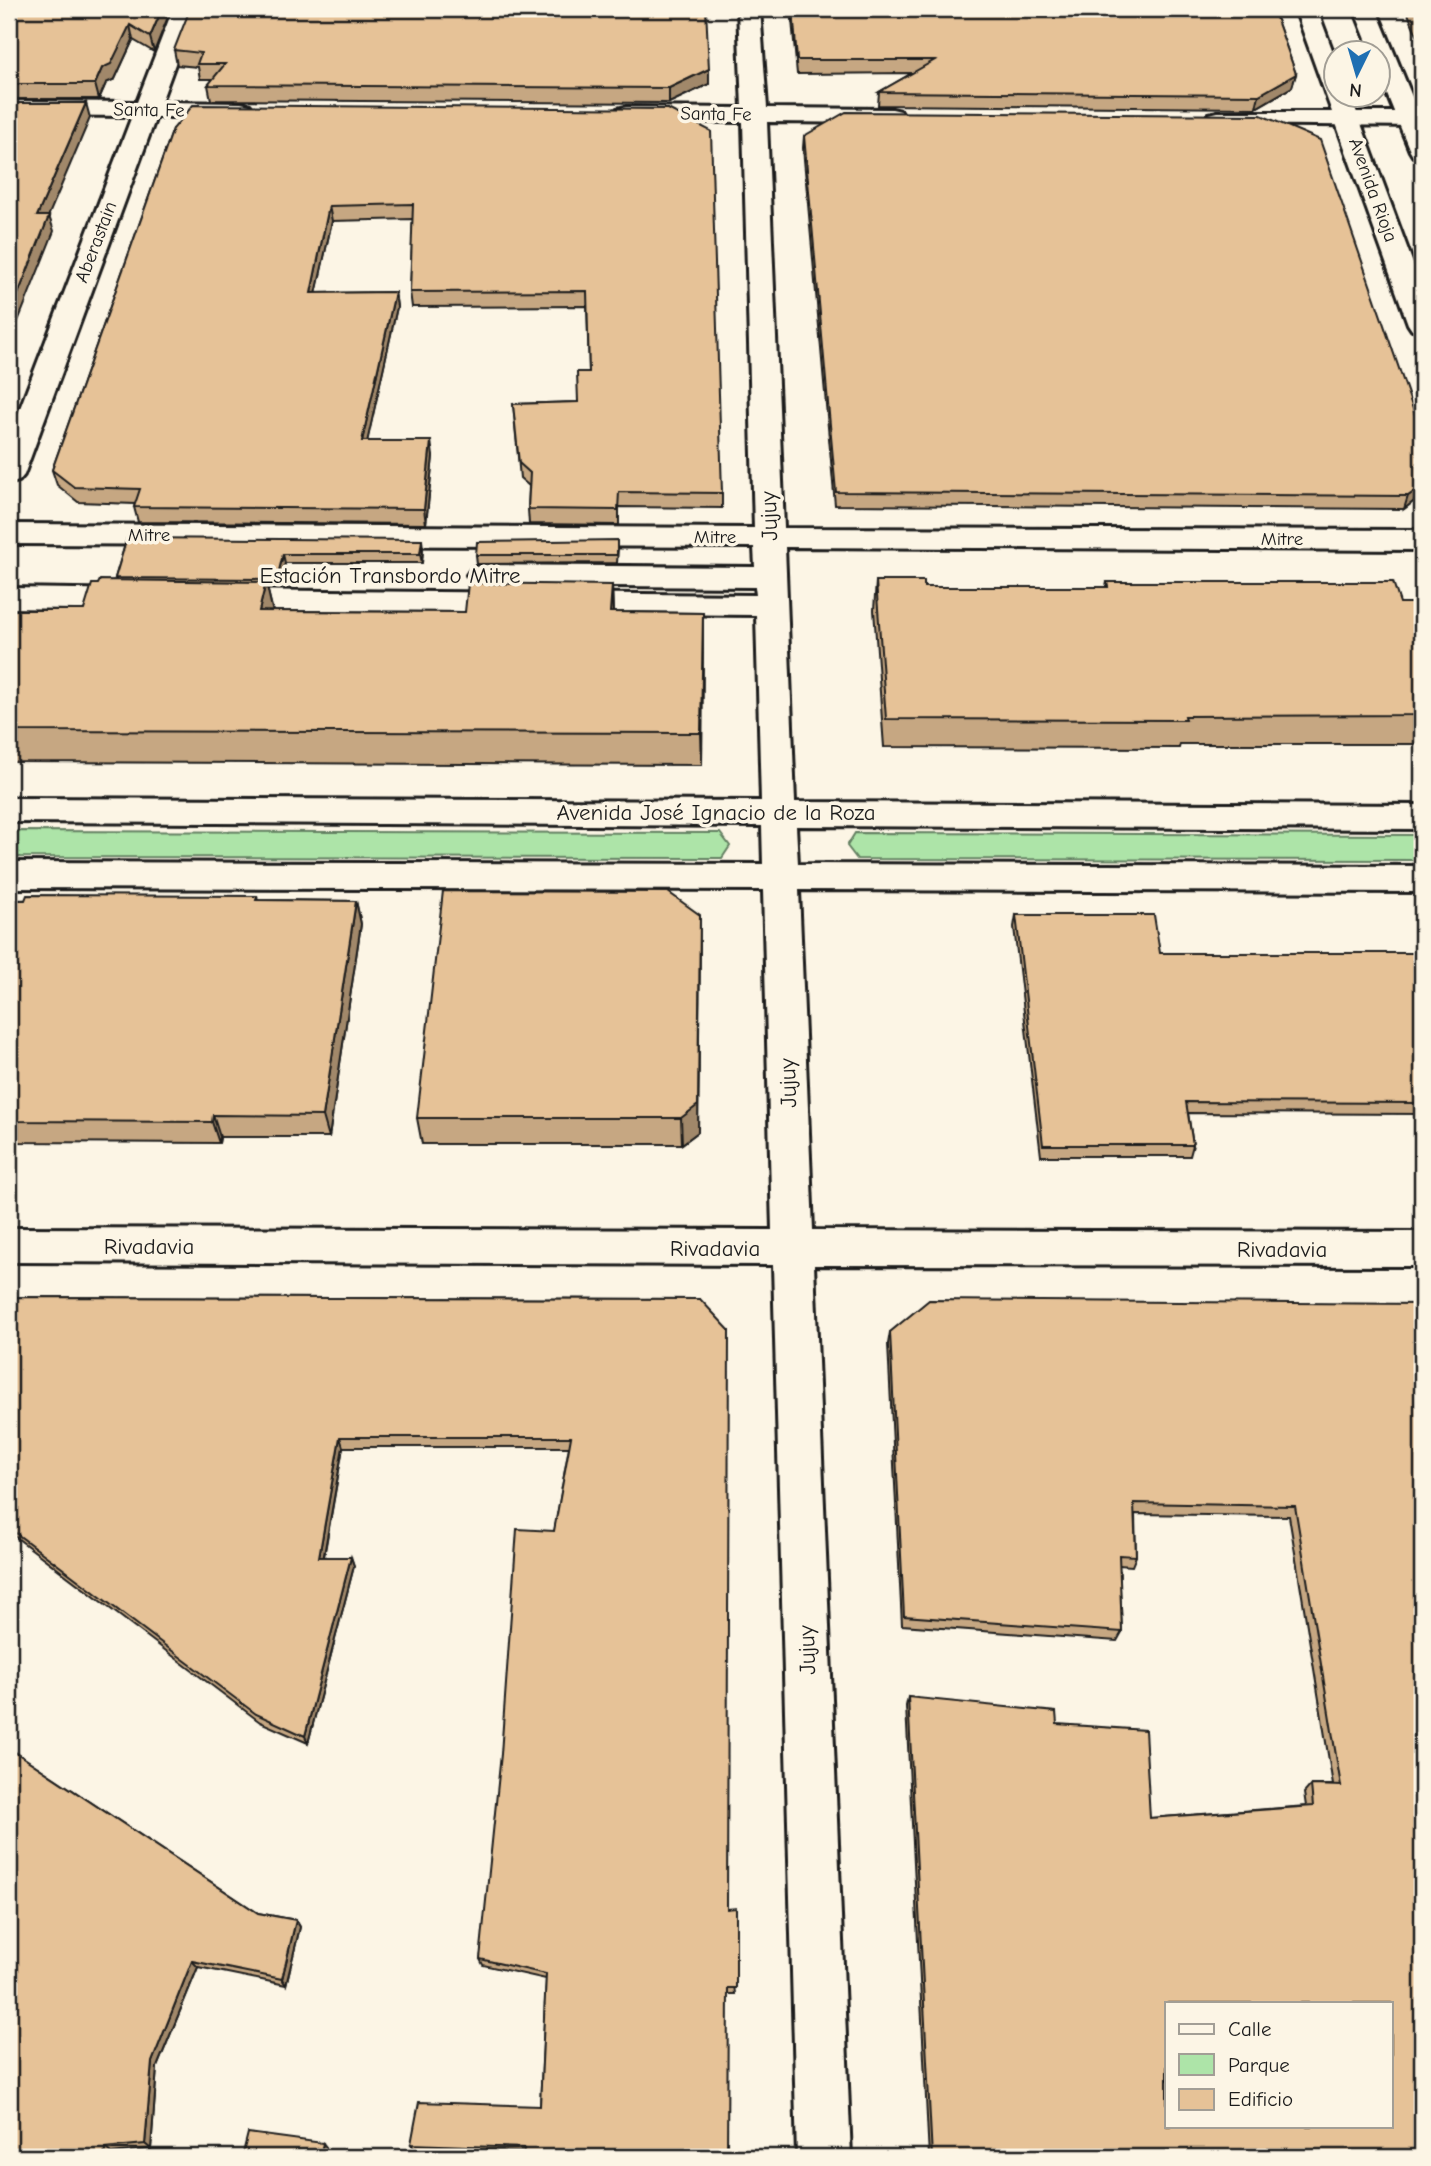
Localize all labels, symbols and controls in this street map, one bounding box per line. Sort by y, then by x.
north arrow [1322,38,1392,108]
text: N [1348,78,1363,101]
street label: Santa Fe [113,98,185,122]
street label: Santa Fe [680,102,752,126]
street label: Avenida Rioja [1344,135,1402,245]
street label: Aberastain [70,198,122,286]
street label: Jujuy [755,490,783,541]
street label: Mitre [128,524,170,546]
street label: Mitre [694,526,736,548]
street label: Mitre [1261,528,1303,550]
street label: Estación Transbordo Mitre [259,562,521,589]
street label: Avenida José Ignacio de la Roza [556,799,876,826]
street label: Jujuy [774,1057,802,1108]
street label: Rivadavia [104,1233,194,1260]
street label: Rivadavia [670,1235,760,1262]
street label: Rivadavia [1237,1236,1327,1263]
street label: Jujuy [793,1624,821,1675]
legend [1165,2002,1392,2128]
text: Calle [1228,2017,1271,2041]
text: Parque [1228,2053,1290,2077]
text: Edificio [1228,2087,1293,2111]

